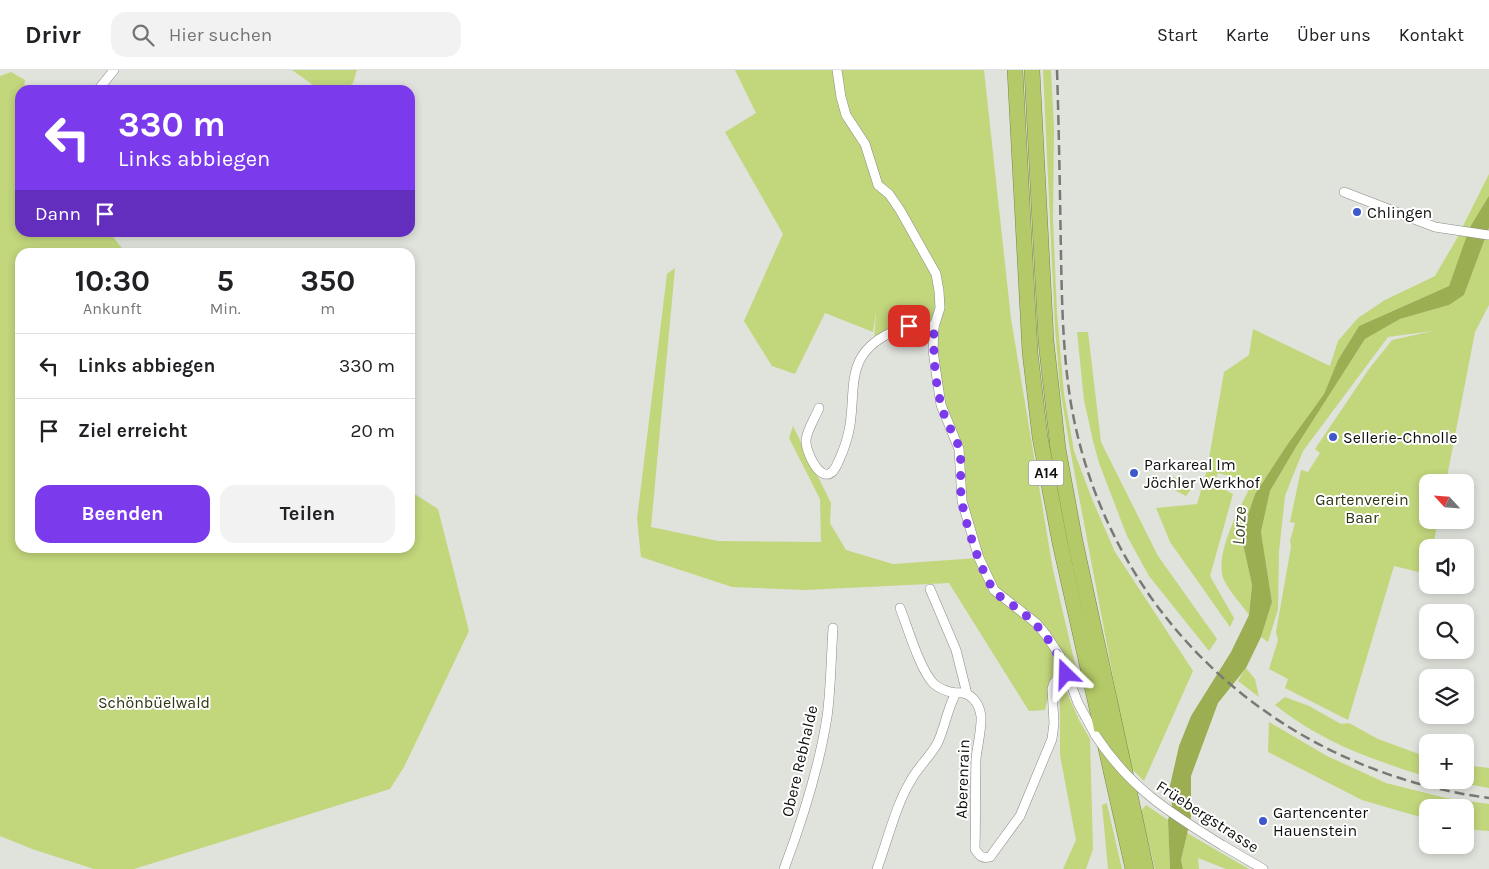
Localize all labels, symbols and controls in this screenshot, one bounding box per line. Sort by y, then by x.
search box [111,12,461,57]
text: Drivr [25,21,81,49]
icon: search [129,21,157,49]
text: Hier suchen [169,24,272,46]
text: Start [1157,24,1198,46]
text: Karte [1226,24,1269,46]
text: Über uns [1297,24,1371,46]
text: Kontakt [1399,24,1464,46]
text: 330 m [118,104,226,145]
icon: left [35,105,100,170]
text: Links abbiegen [118,146,270,172]
icon: arrive [91,200,119,228]
text: Dann [35,203,81,225]
place label: Chlingen [1367,203,1432,222]
marker: Chlingen [1351,206,1363,218]
text: 10:30 [75,263,150,299]
text: 5 [216,263,234,299]
text: 350 [300,263,355,299]
text: Ankunft [83,299,142,318]
text: Min. [210,299,241,318]
text: m [320,299,335,318]
pin [888,305,930,347]
icon: arrive [895,312,923,340]
icon: left [35,352,63,380]
text: Links abbiegen [78,355,215,377]
text: 330 m [339,355,395,377]
icon: arrive [35,417,63,445]
text: Ziel erreicht [78,420,188,442]
text: 20 m [350,420,395,442]
place label: Sellerie-Chnolle [1343,428,1457,447]
marker: Sellerie-Chnolle [1327,431,1339,443]
place label: Parkareal Im Jöchler Werkhof [1144,455,1261,492]
road number: A14 [1028,460,1064,486]
marker: Parkareal Im Jöchler Werkhof [1128,467,1140,479]
north arrow [1419,474,1474,529]
map controls [1419,474,1474,854]
button: Beenden [35,485,210,543]
button: Teilen [220,485,395,543]
park label: Gartenverein Baar [1315,490,1409,527]
water label: Lorze [1227,506,1251,546]
button: sound [1419,539,1474,594]
button: search [1419,604,1474,659]
position arrow [1039,647,1091,699]
button: layers [1419,669,1474,724]
park label: Schönbüelwald [98,693,210,712]
street label: Obere Rebhalde [777,703,822,819]
button: + [1419,734,1474,789]
street label: Aberenrain [952,739,973,819]
street label: Früebergstrasse [1153,776,1263,857]
button: − [1419,799,1474,854]
place label: Gartencenter Hauenstein [1273,803,1368,840]
marker: Gartencenter Hauenstein [1257,815,1269,827]

